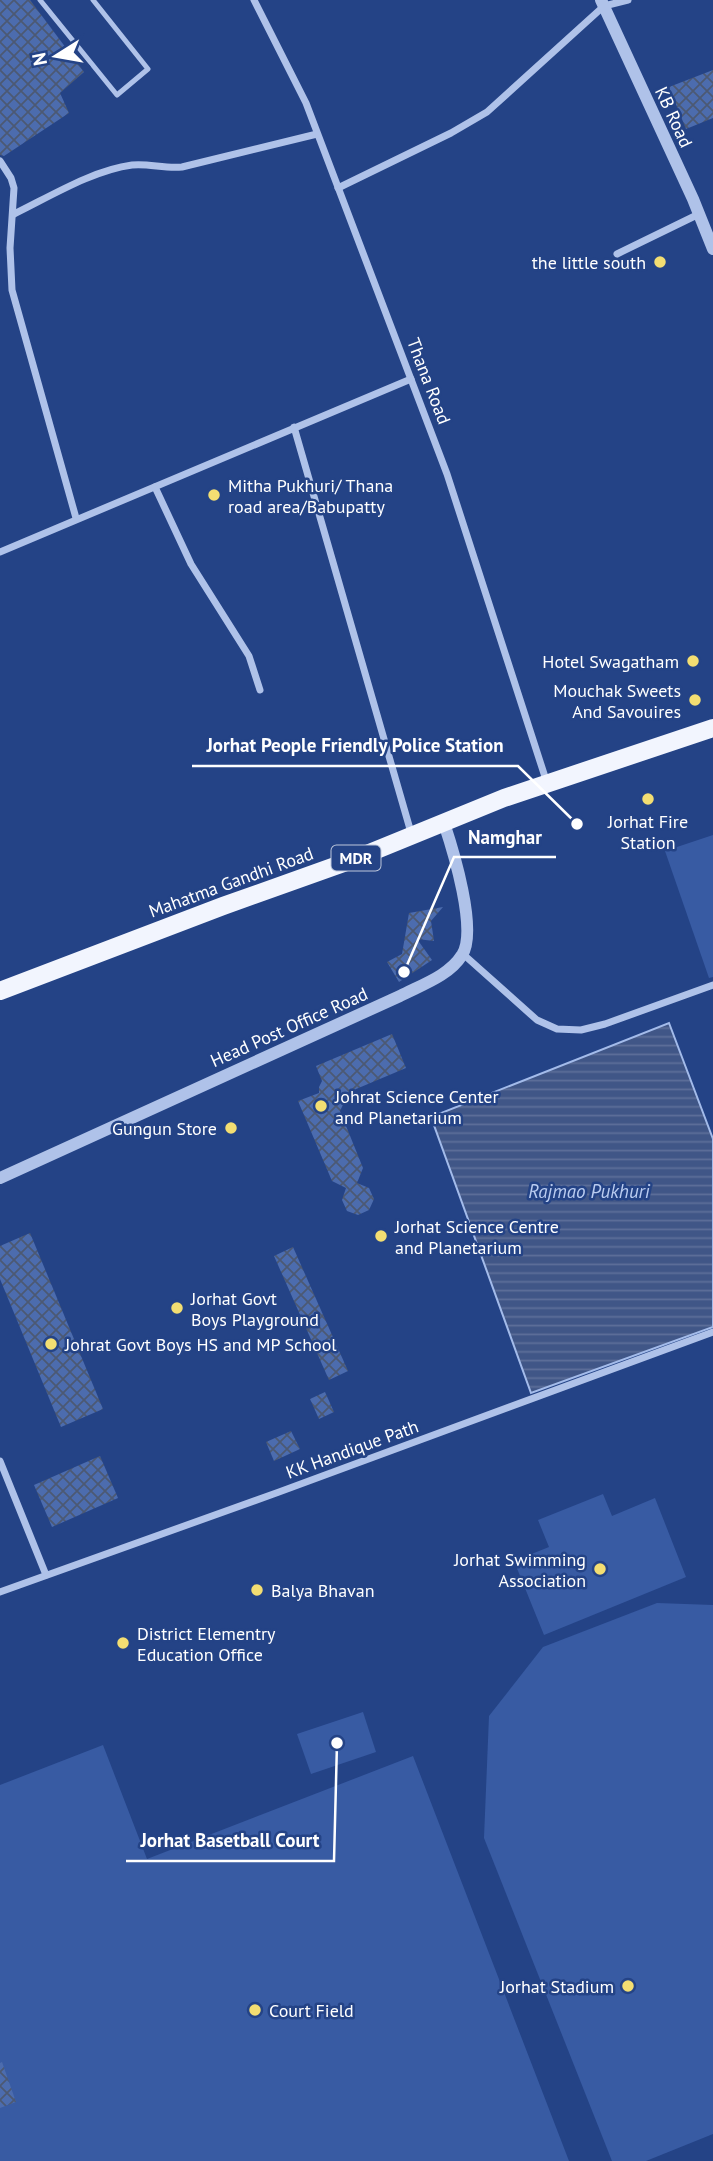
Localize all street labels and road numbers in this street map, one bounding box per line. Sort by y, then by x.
street label: KB Road [650,83,698,151]
street label: Thana Road [402,335,456,427]
street label: Mahatma Gandhi Road [146,842,316,922]
road number: MDR [332,846,380,870]
street label: Head Post Office Road [207,982,371,1072]
street label: KK Handique Path [283,1414,421,1484]

